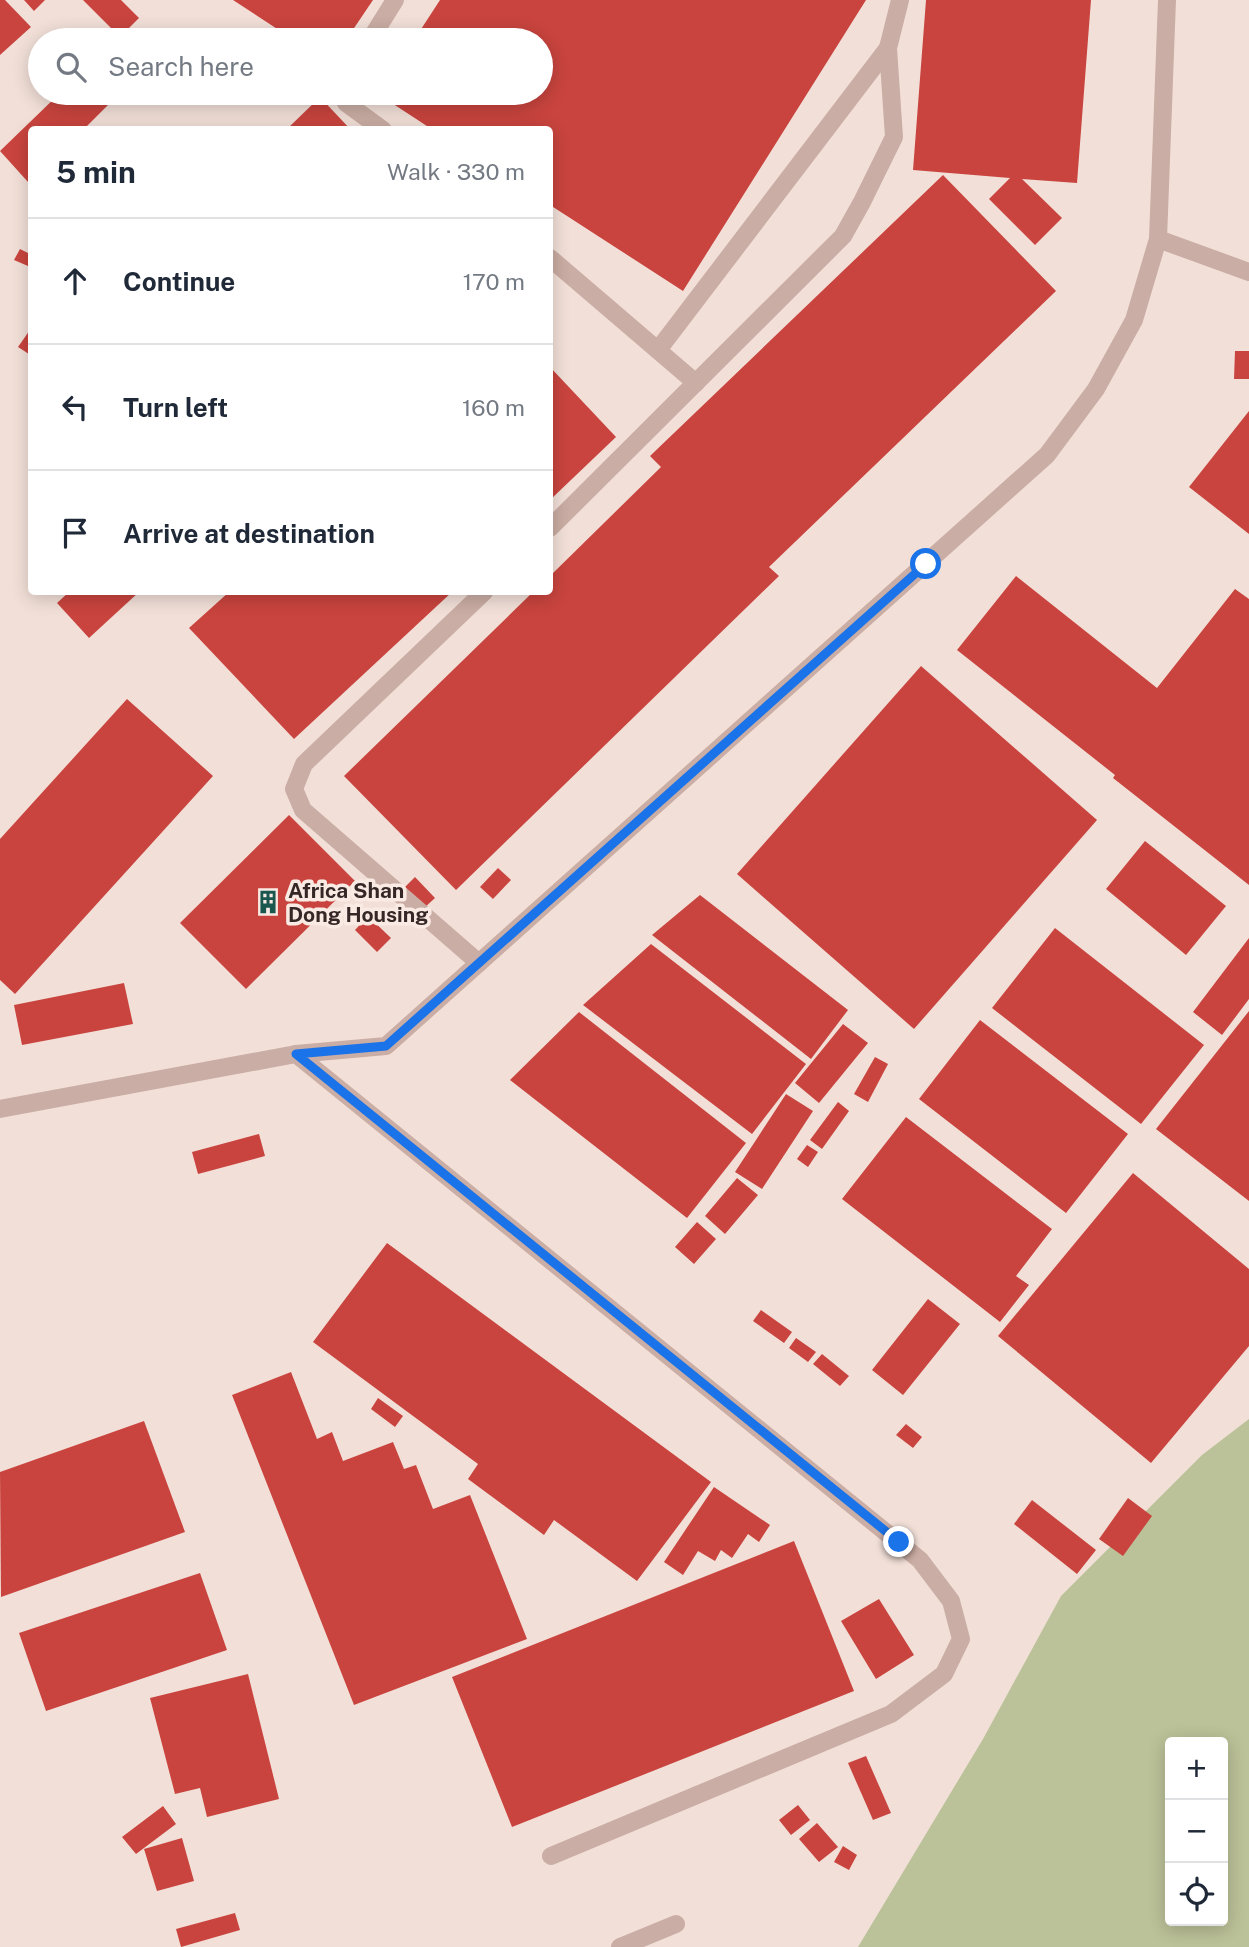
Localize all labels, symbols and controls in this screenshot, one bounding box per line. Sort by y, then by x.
search box [28,28,553,105]
icon: search [52,48,90,86]
text: Search here [108,51,254,82]
text: 5 min [56,154,136,190]
text: Walk · 330 m [387,158,525,185]
icon: ahead [56,262,94,300]
text: Continue [123,266,235,297]
text: 170 m [463,268,525,295]
icon: left [56,388,94,426]
text: Turn left [123,392,228,423]
text: 160 m [462,394,525,421]
icon: arrive [56,514,94,552]
text: Arrive at destination [123,518,375,549]
route start [910,548,941,579]
place label: Africa Shan Dong Housing [288,878,428,927]
building icon: Africa Shan Dong Housing [254,888,282,916]
route end [883,1526,914,1557]
map controls [1165,1737,1228,1926]
button: + [1165,1737,1228,1800]
button: − [1165,1800,1228,1863]
button: locate [1165,1863,1228,1926]

